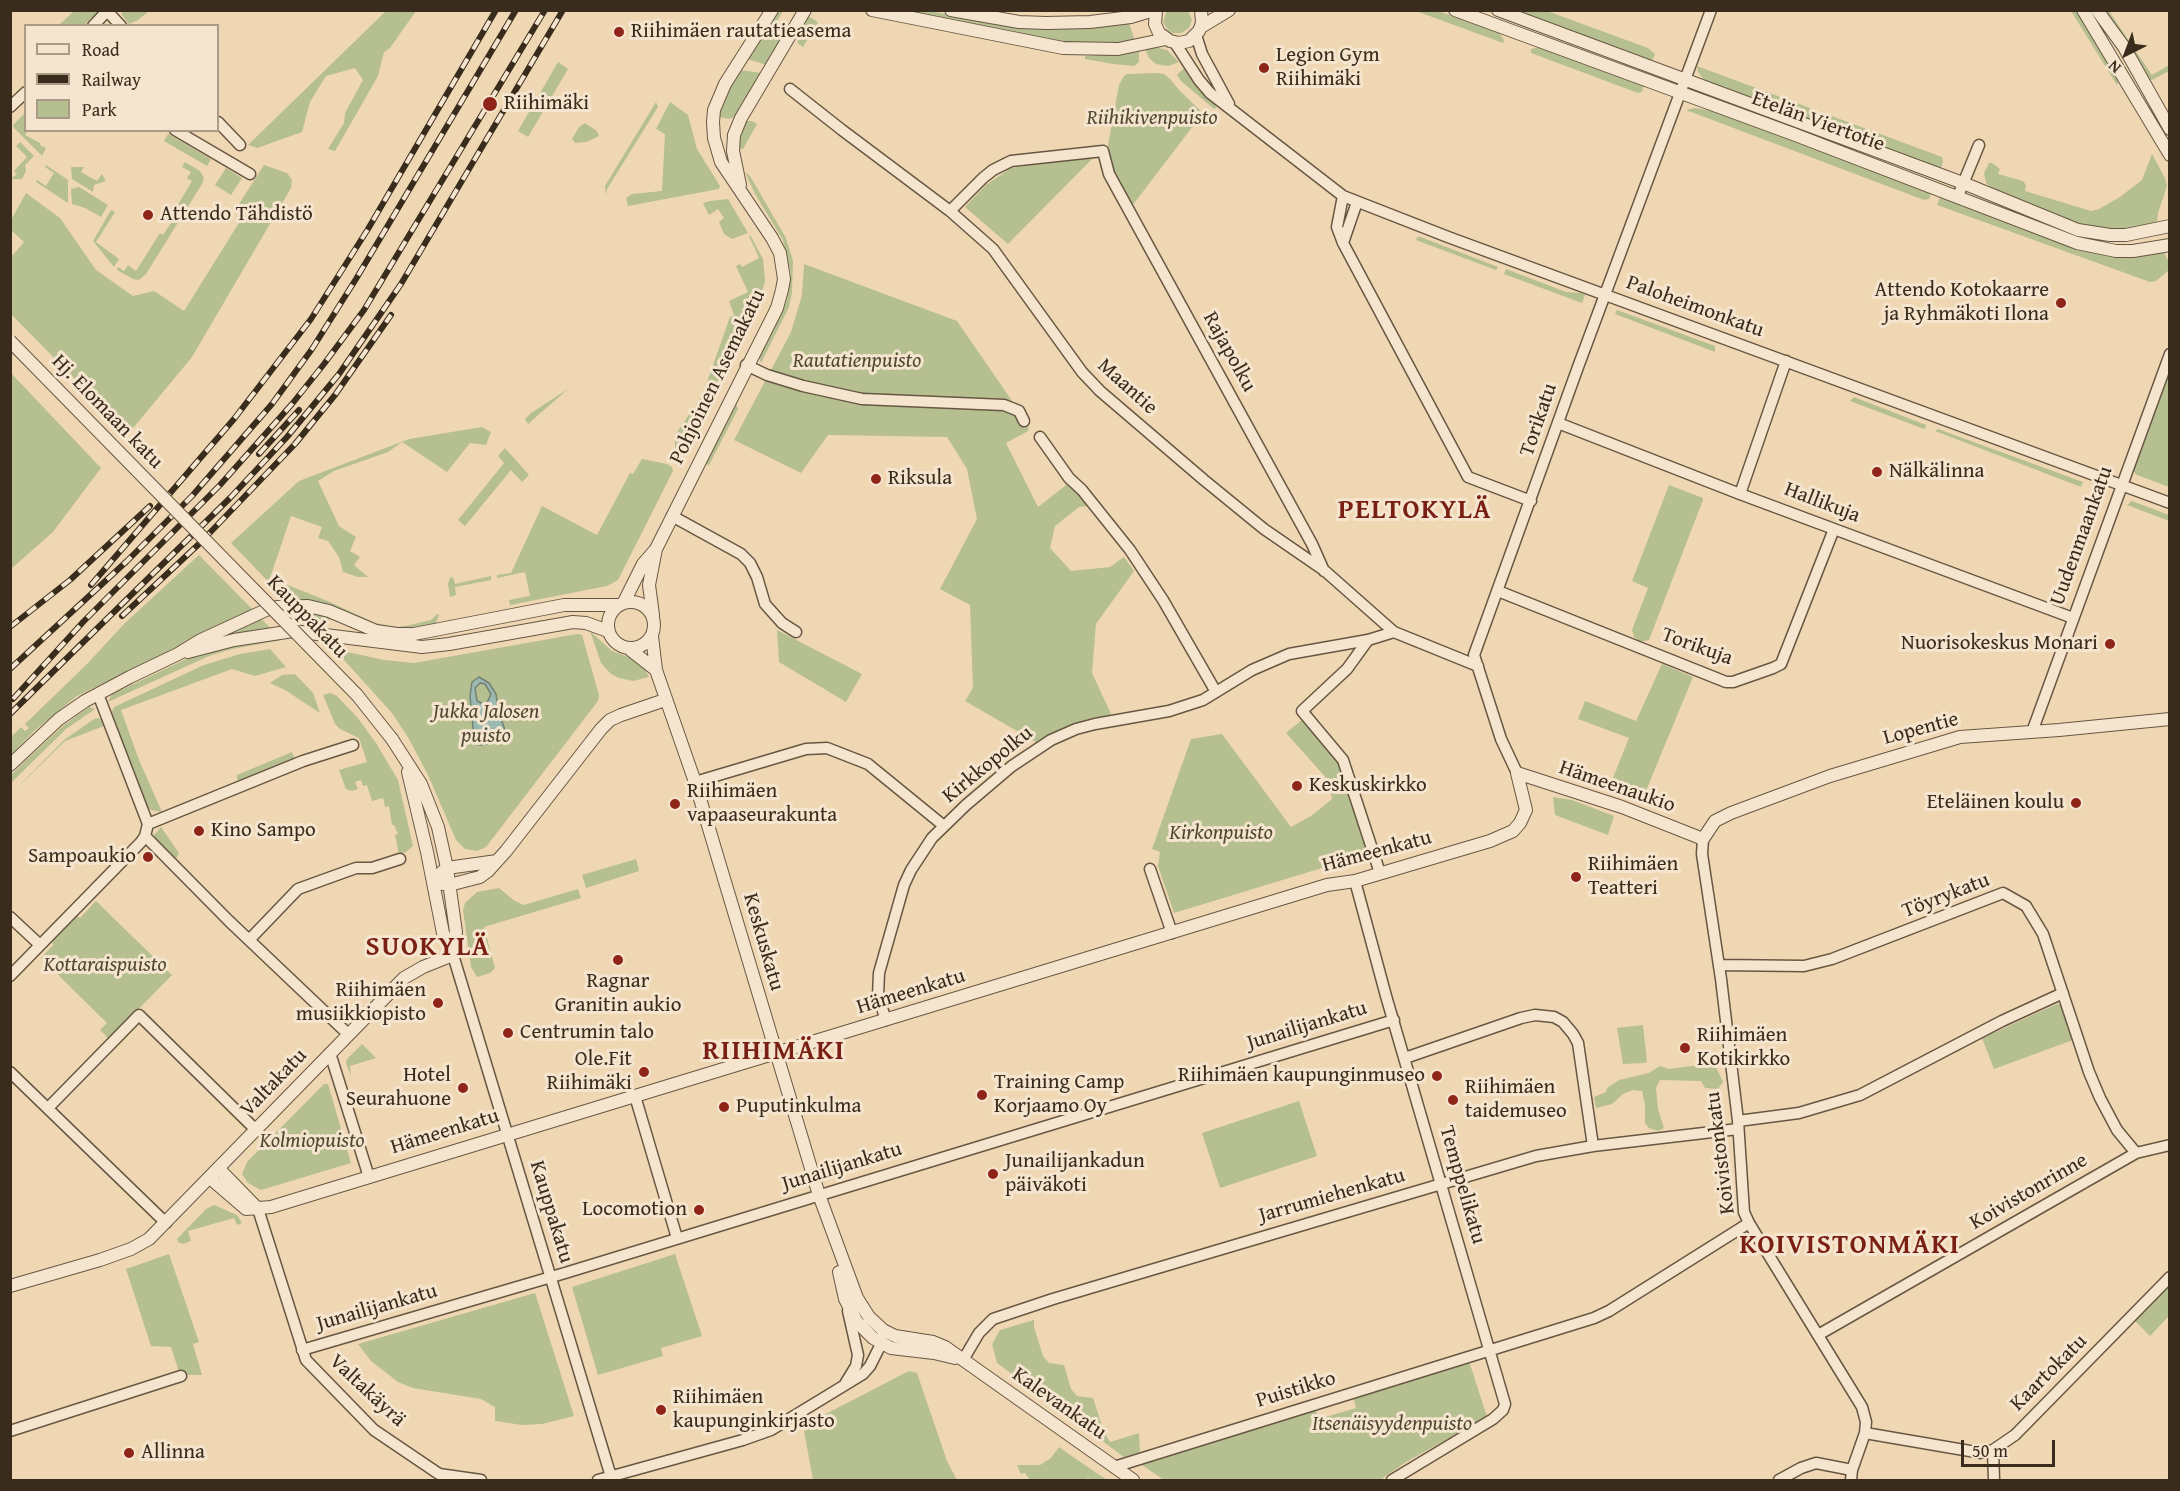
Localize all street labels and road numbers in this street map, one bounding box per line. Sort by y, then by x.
street label: Etelän Viertotie [1748,86,1888,158]
street label: Paloheimonkatu [1623,270,1767,344]
street label: Pohjoinen Asemakatu [665,285,771,469]
street label: Rajapolku [1197,308,1261,396]
street label: Hj. Elomaan katu [46,350,168,474]
street label: Maantie [1092,354,1162,420]
street label: Torikatu [1515,380,1563,460]
street label: Uudenmaankatu [2045,463,2119,609]
street label: Hallikuja [1781,477,1863,529]
street label: Kauppakatu [261,570,353,664]
street label: Torikuja [1658,623,1736,671]
street label: Lopentie [1881,707,1961,751]
street label: Kirkkopolku [938,721,1038,809]
street label: Hämeenaukio [1556,755,1678,819]
street label: Hämeenkatu [1320,825,1434,879]
street label: Töyrykatu [1899,868,1993,924]
street label: Keskuskatu [737,890,789,994]
street label: Hämeenkatu [854,964,968,1020]
street label: Junailijankatu [1244,996,1370,1056]
street label: Valtakatu [235,1044,313,1122]
street label: Koivistonkatu [1701,1090,1741,1216]
street label: Hämeenkatu [388,1104,502,1160]
street label: Temppelikatu [1433,1123,1491,1247]
street label: Junailijankatu [779,1137,905,1197]
street label: Koivistonrinne [1966,1148,2092,1236]
street label: Kauppakatu [524,1158,578,1266]
street label: Jarrumiehenkatu [1256,1163,1408,1229]
street label: Junailijankatu [314,1279,440,1337]
street label: Kaartokatu [2005,1329,2093,1417]
street label: Valtakäyrä [324,1349,410,1433]
street label: Kalevankatu [1007,1362,1111,1446]
street label: Puistikko [1253,1366,1339,1414]

